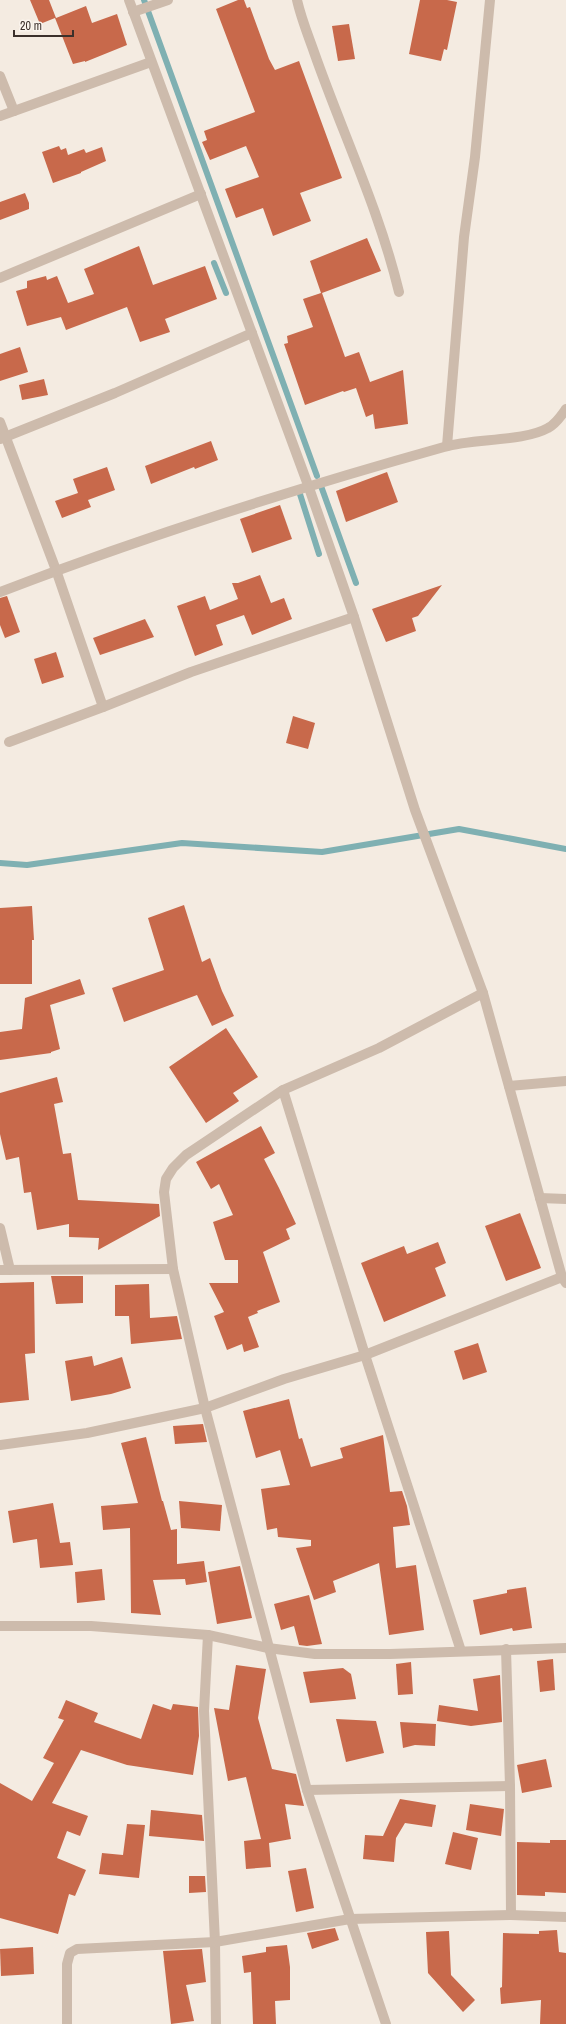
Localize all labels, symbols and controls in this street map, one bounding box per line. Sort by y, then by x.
scale bar [14,12,73,38]
text: 20 m [20,18,42,34]

